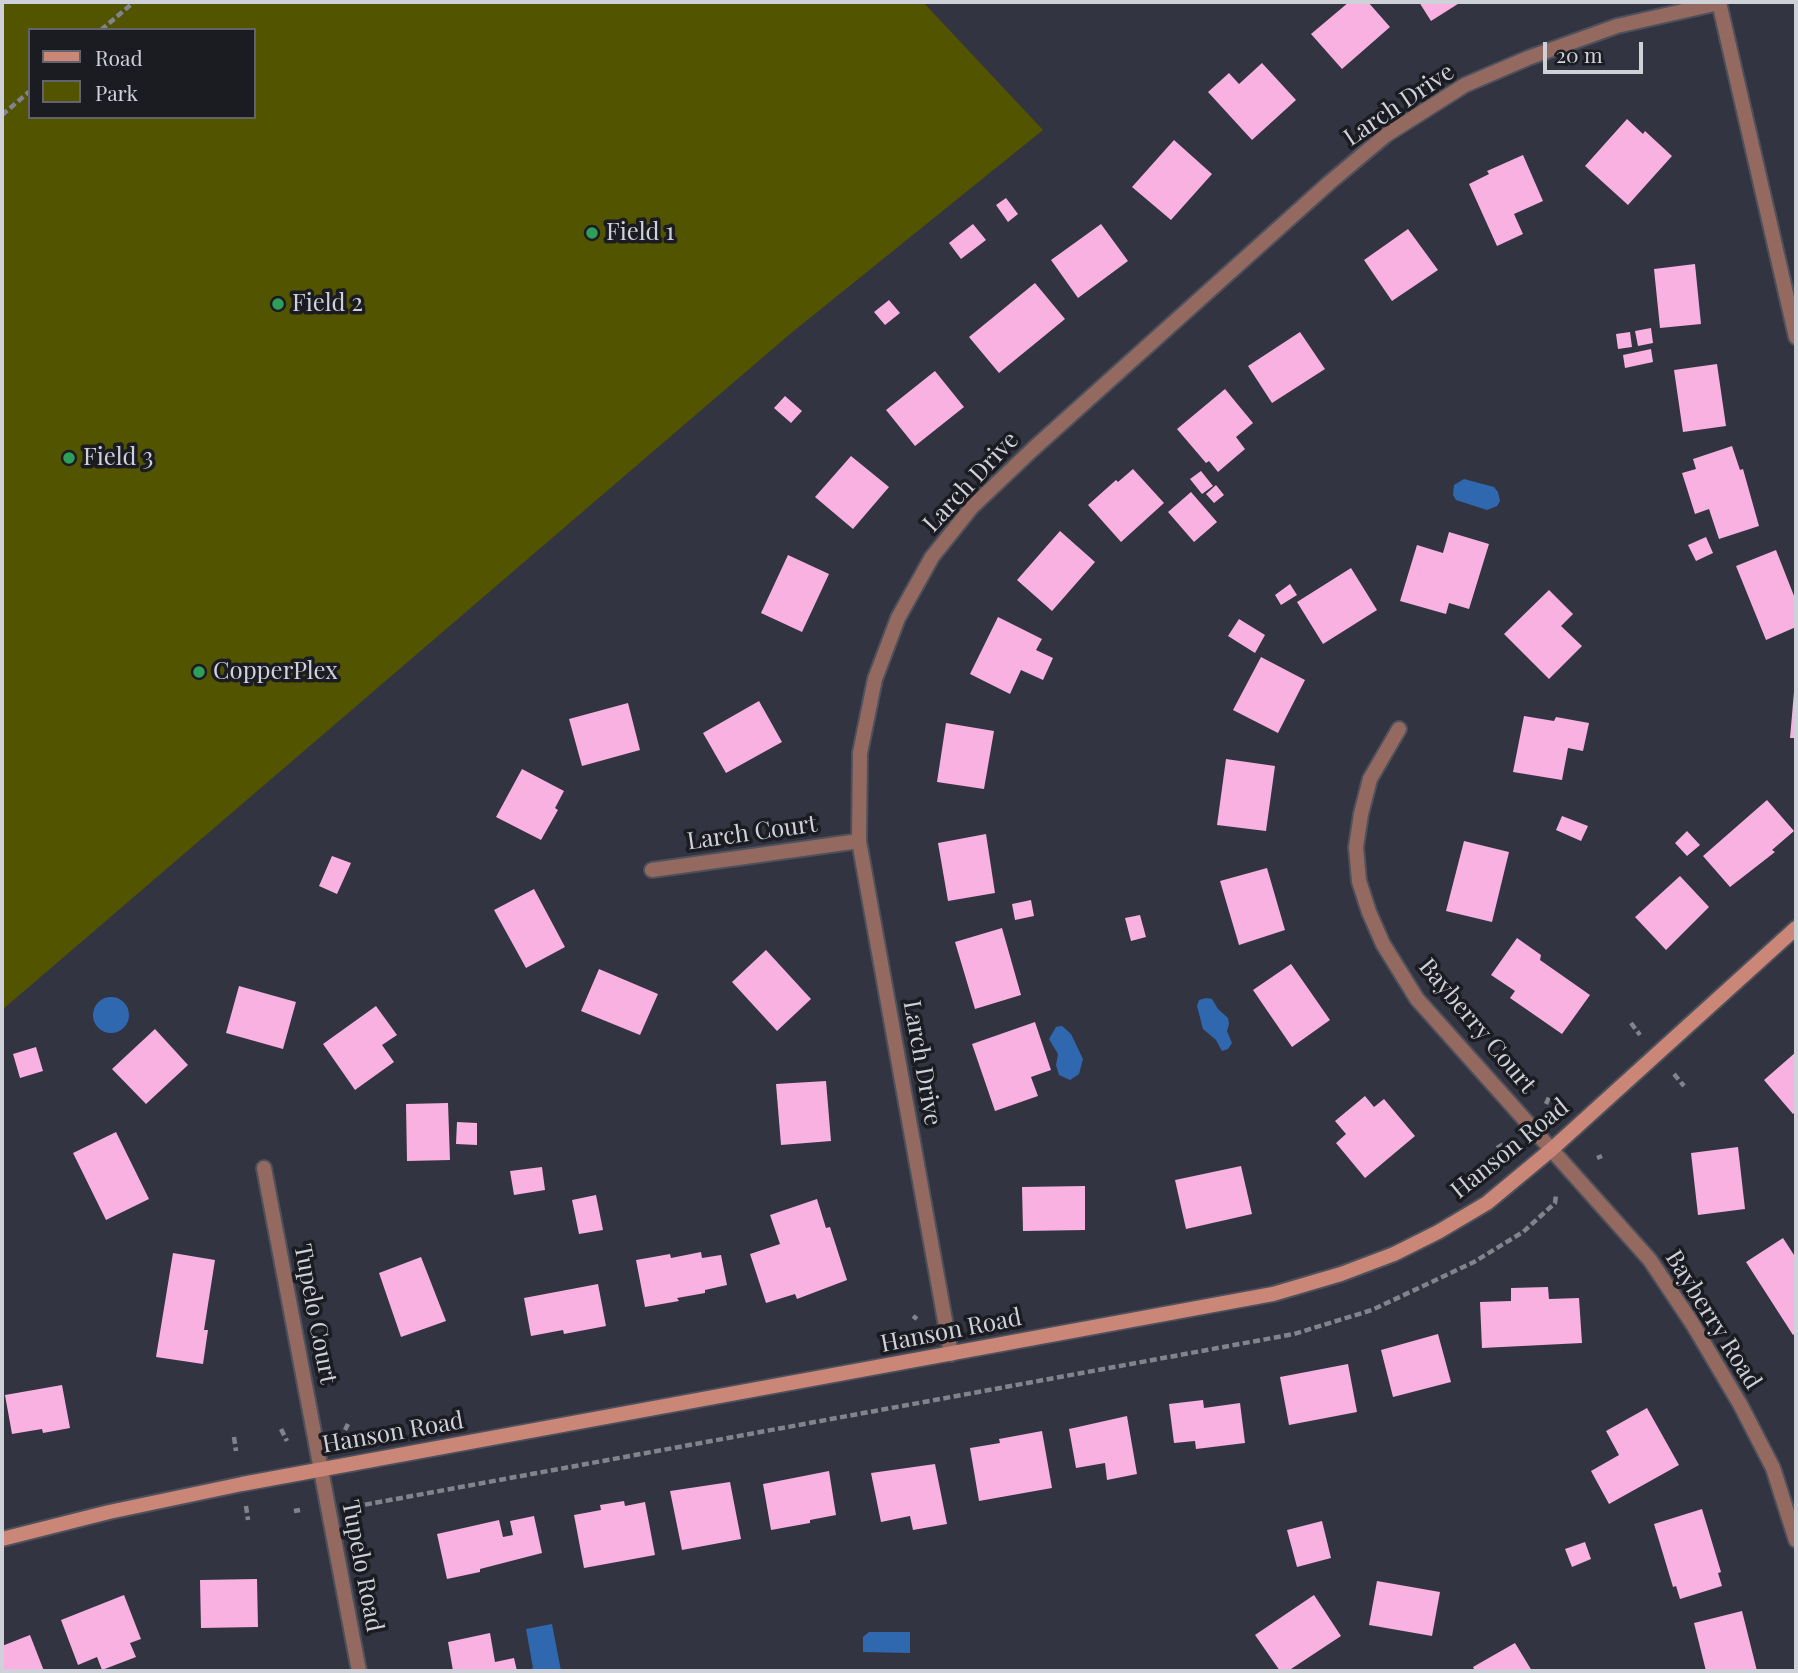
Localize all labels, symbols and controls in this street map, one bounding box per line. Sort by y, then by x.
legend [28,28,256,119]
scale bar [1546,28,1646,72]
text: 20 m [1556,40,1603,68]
text: Road [95,43,143,71]
street label: Larch Drive [1338,58,1460,152]
text: Park [95,78,138,106]
place label: Field 1 [606,219,674,247]
marker: Field 1 [584,225,600,241]
place label: Field 2 [292,290,363,318]
marker: Field 2 [270,296,286,312]
street label: Larch Drive [917,426,1025,538]
place label: Field 3 [83,444,153,472]
marker: Field 3 [61,450,77,466]
place label: CopperPlex [213,658,338,686]
marker: CopperPlex [191,664,207,680]
street label: Larch Court [685,810,819,856]
street label: Bayberry Court [1412,953,1542,1099]
street label: Larch Drive [897,998,947,1128]
street label: Hanson Road [1445,1093,1575,1205]
street label: Tupelo Court [287,1242,343,1386]
street label: Bayberry Road [1659,1245,1767,1395]
street label: Hanson Road [878,1303,1024,1359]
street label: Hanson Road [320,1406,466,1460]
street label: Tupelo Road [335,1498,389,1634]

